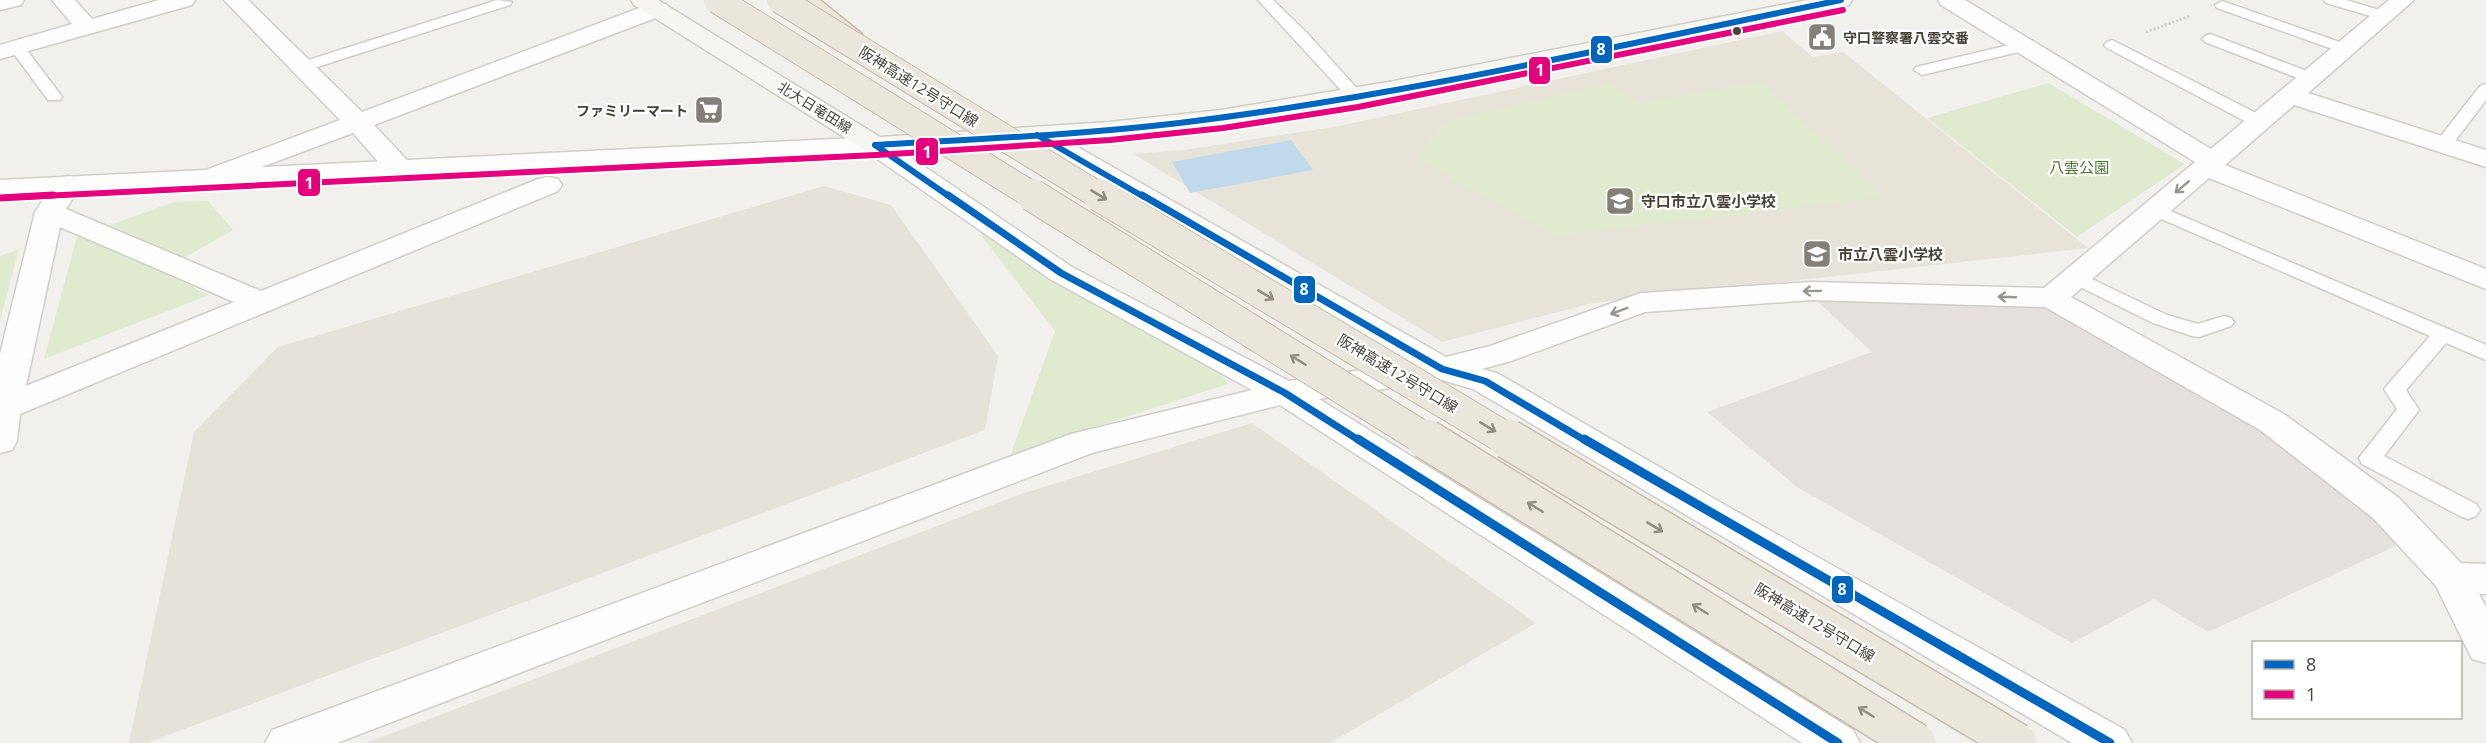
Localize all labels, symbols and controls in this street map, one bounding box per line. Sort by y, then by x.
public building icon: 守口警察署八雲交番 [1806,21,1838,53]
unlabelled marker [1731,25,1743,37]
place label: 守口警察署八雲交番 [1843,28,1969,47]
line badge: 8 [1590,35,1613,64]
text: 8 [1596,38,1606,60]
street label: 阪神高速12号守口線 [856,41,982,131]
line badge: 1 [1528,56,1551,85]
text: 1 [1535,59,1545,81]
street label: 北大日竜田線 [774,77,856,137]
supermarket icon: ファミリーマート [693,94,725,126]
place label: ファミリーマート [576,101,688,120]
line badge: 1 [915,137,939,166]
text: 1 [922,141,932,163]
park label: 八雲公園 [2049,157,2109,177]
line badge: 1 [297,168,321,197]
text: 1 [304,172,314,194]
one-way arrow [2175,180,2190,194]
school or university icon: 守口市立八雲小学校 [1604,185,1636,217]
one-way arrow [1090,190,1107,202]
place label: 守口市立八雲小学校 [1641,191,1776,211]
school or university icon: 市立八雲小学校 [1801,238,1833,270]
place label: 市立八雲小学校 [1838,244,1943,264]
line badge: 8 [1293,275,1316,304]
text: 8 [1299,278,1309,300]
one-way arrow [1803,286,1823,297]
one-way arrow [1257,290,1274,302]
one-way arrow [1998,291,2018,303]
one-way arrow [1610,307,1629,318]
street label: 阪神高速12号守口線 [1334,329,1462,417]
one-way arrow [1290,353,1307,365]
one-way arrow [1479,422,1496,434]
one-way arrow [1527,500,1544,512]
one-way arrow [1646,522,1663,534]
line badge: 8 [1831,575,1854,604]
street label: 阪神高速12号守口線 [1751,578,1879,666]
text: 8 [1837,578,1847,600]
one-way arrow [1692,603,1709,616]
legend [2252,641,2462,719]
text: 8 [2306,652,2316,676]
text: 1 [2306,682,2316,706]
one-way arrow [1858,706,1875,718]

